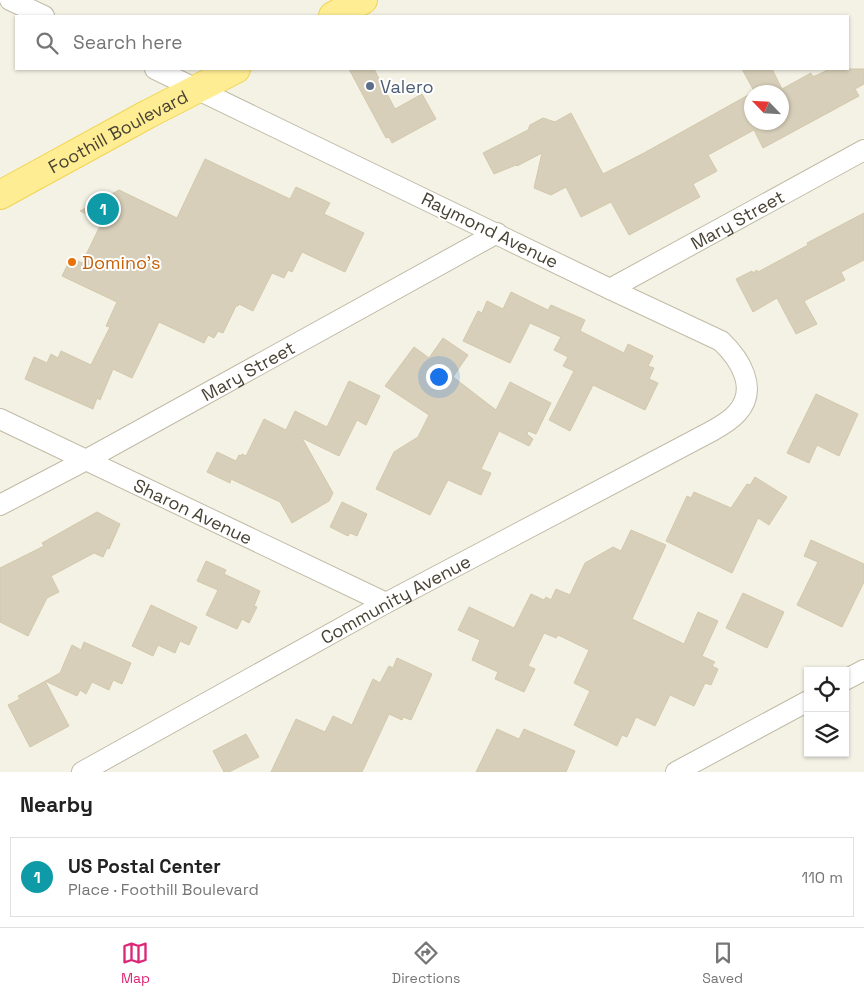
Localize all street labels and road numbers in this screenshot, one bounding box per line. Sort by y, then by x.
street label: Foothill Boulevard [44,84,192,178]
street label: Mary Street [686,184,788,254]
street label: Raymond Avenue [418,187,562,273]
street label: Mary Street [197,336,299,406]
street label: Sharon Avenue [130,473,256,549]
street label: Community Avenue [316,549,474,649]

